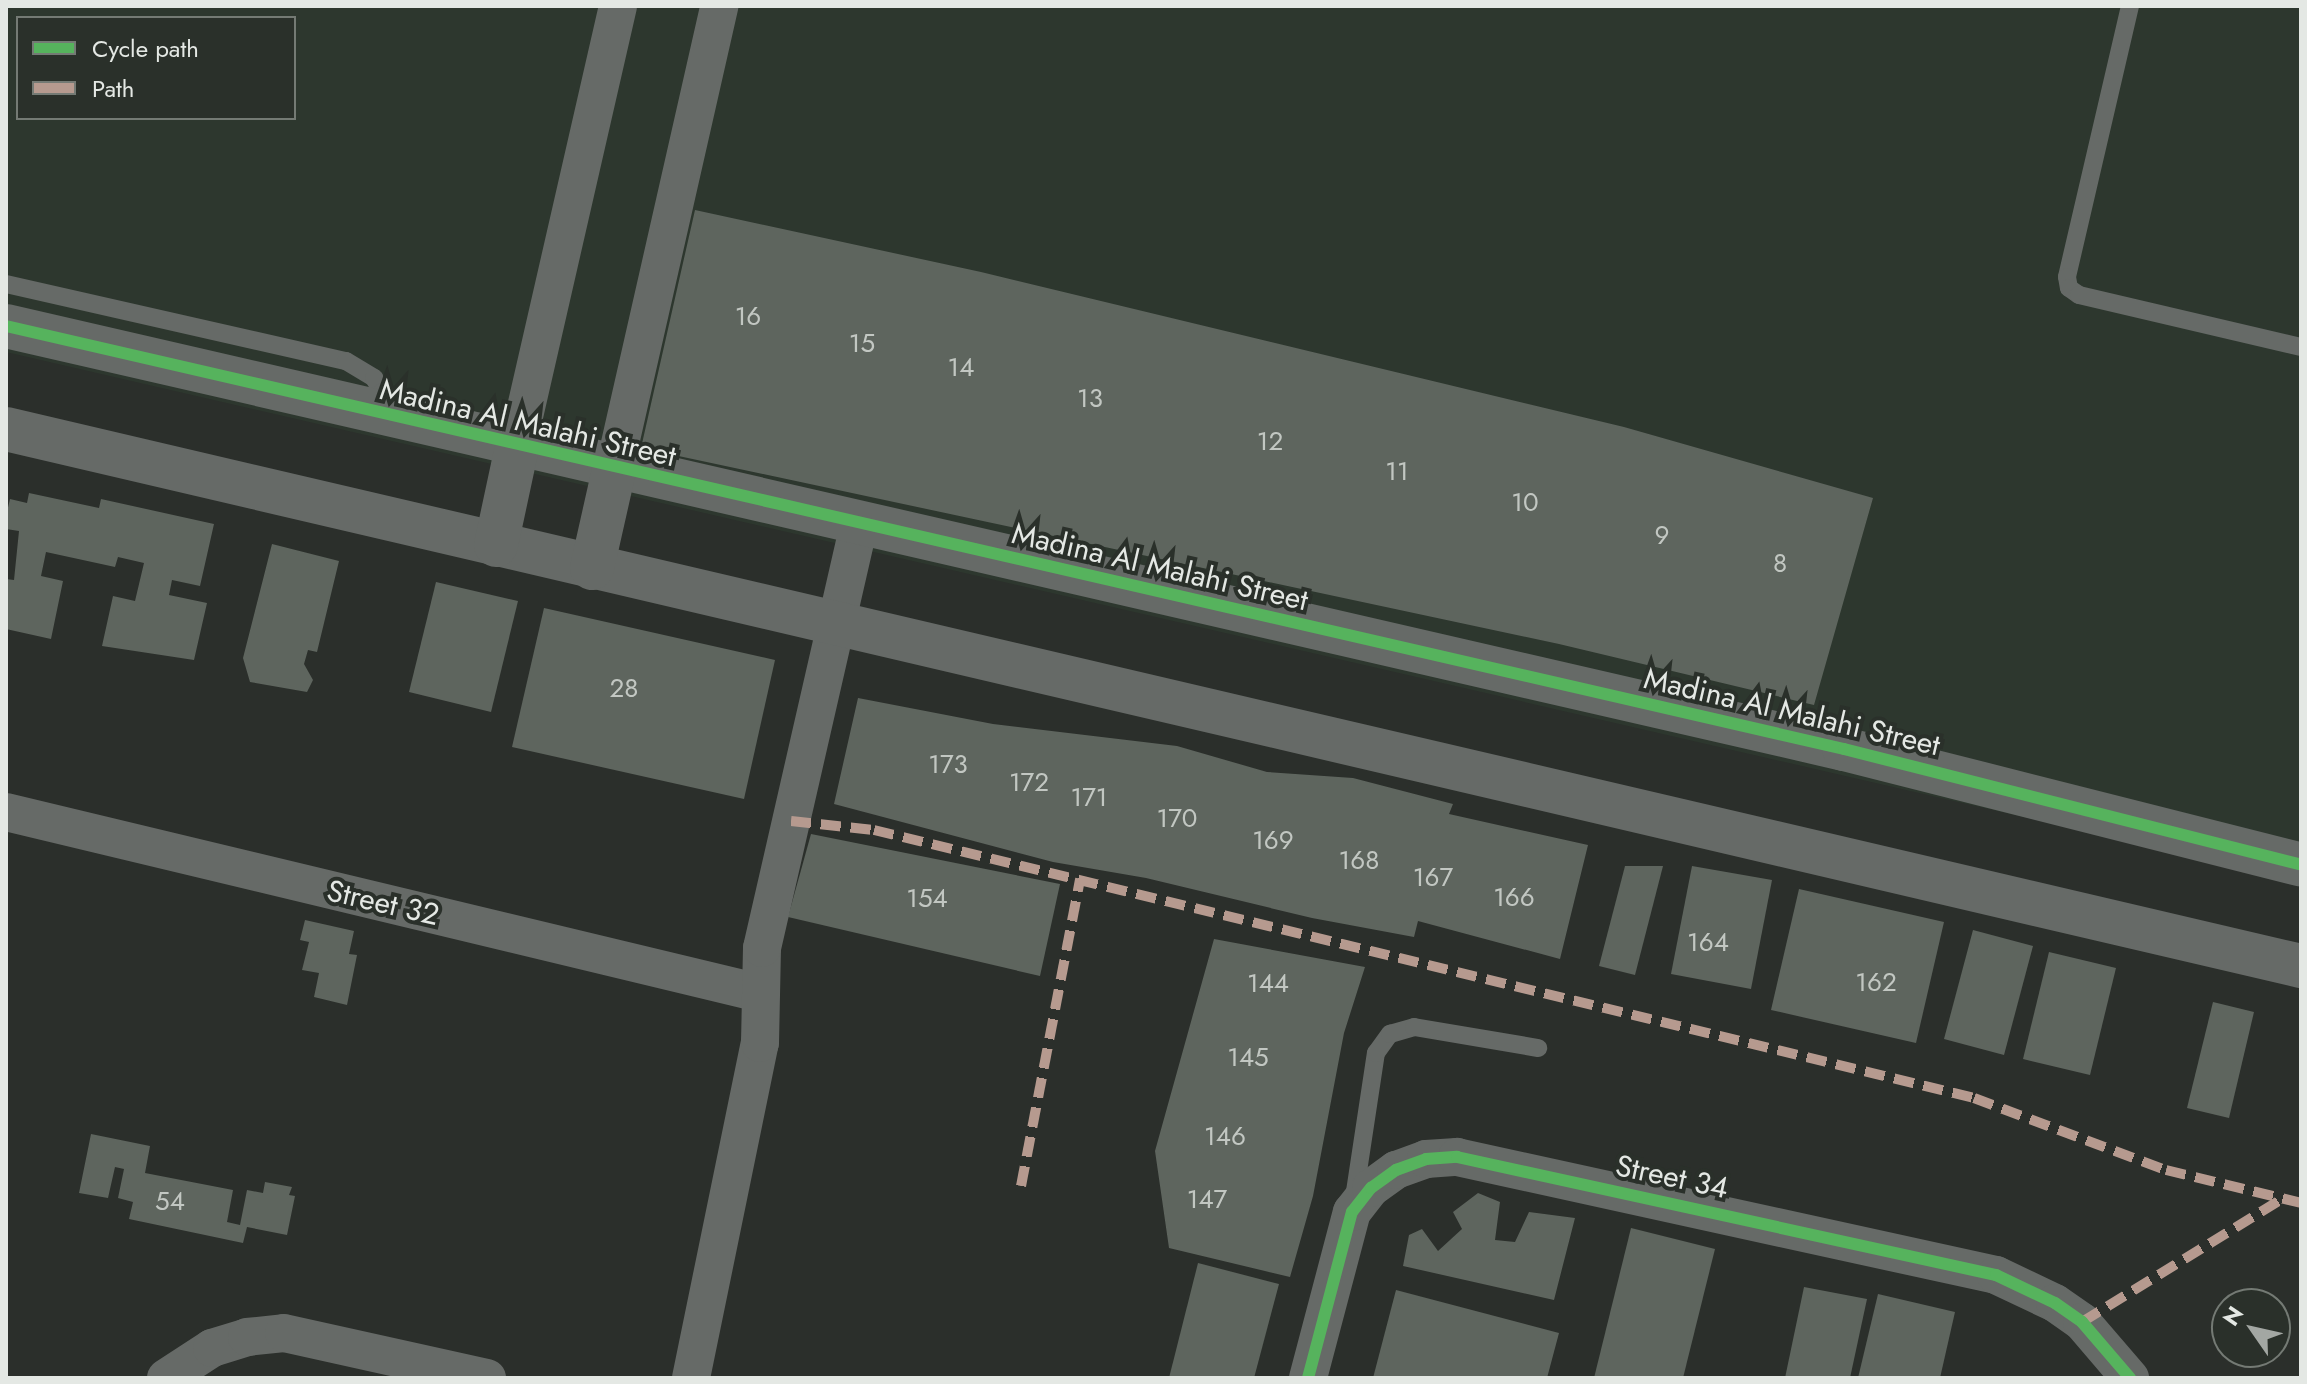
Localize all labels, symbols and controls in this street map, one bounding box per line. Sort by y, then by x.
legend [16,16,296,120]
text: Cycle path [92,31,199,66]
text: Path [92,71,134,106]
house number: 16 [735,301,761,333]
house number: 15 [849,328,875,360]
house number: 14 [948,352,974,384]
street label: Madina Al Malahi Street [376,371,680,475]
house number: 13 [1077,383,1103,415]
house number: 12 [1257,426,1283,458]
house number: 11 [1385,456,1409,488]
house number: 10 [1511,487,1539,519]
street label: Madina Al Malahi Street [1008,515,1312,619]
house number: 9 [1655,520,1669,552]
house number: 8 [1773,548,1787,580]
street label: Madina Al Malahi Street [1640,660,1944,764]
house number: 28 [610,673,638,705]
house number: 173 [928,749,968,781]
house number: 172 [1009,767,1049,799]
house number: 171 [1070,782,1108,814]
house number: 170 [1157,803,1197,835]
house number: 169 [1252,825,1294,857]
house number: 168 [1339,845,1379,877]
house number: 167 [1413,862,1453,894]
street label: Street 32 [323,873,443,933]
house number: 166 [1493,882,1535,914]
house number: 154 [906,883,948,915]
house number: 164 [1687,927,1729,959]
house number: 162 [1855,967,1897,999]
house number: 144 [1247,968,1289,1000]
house number: 145 [1227,1042,1269,1074]
house number: 146 [1204,1121,1246,1153]
street label: Street 34 [1612,1147,1732,1207]
house number: 147 [1187,1184,1227,1216]
house number: 54 [155,1186,185,1218]
north arrow [2211,1288,2291,1368]
text: N [2215,1300,2251,1332]

